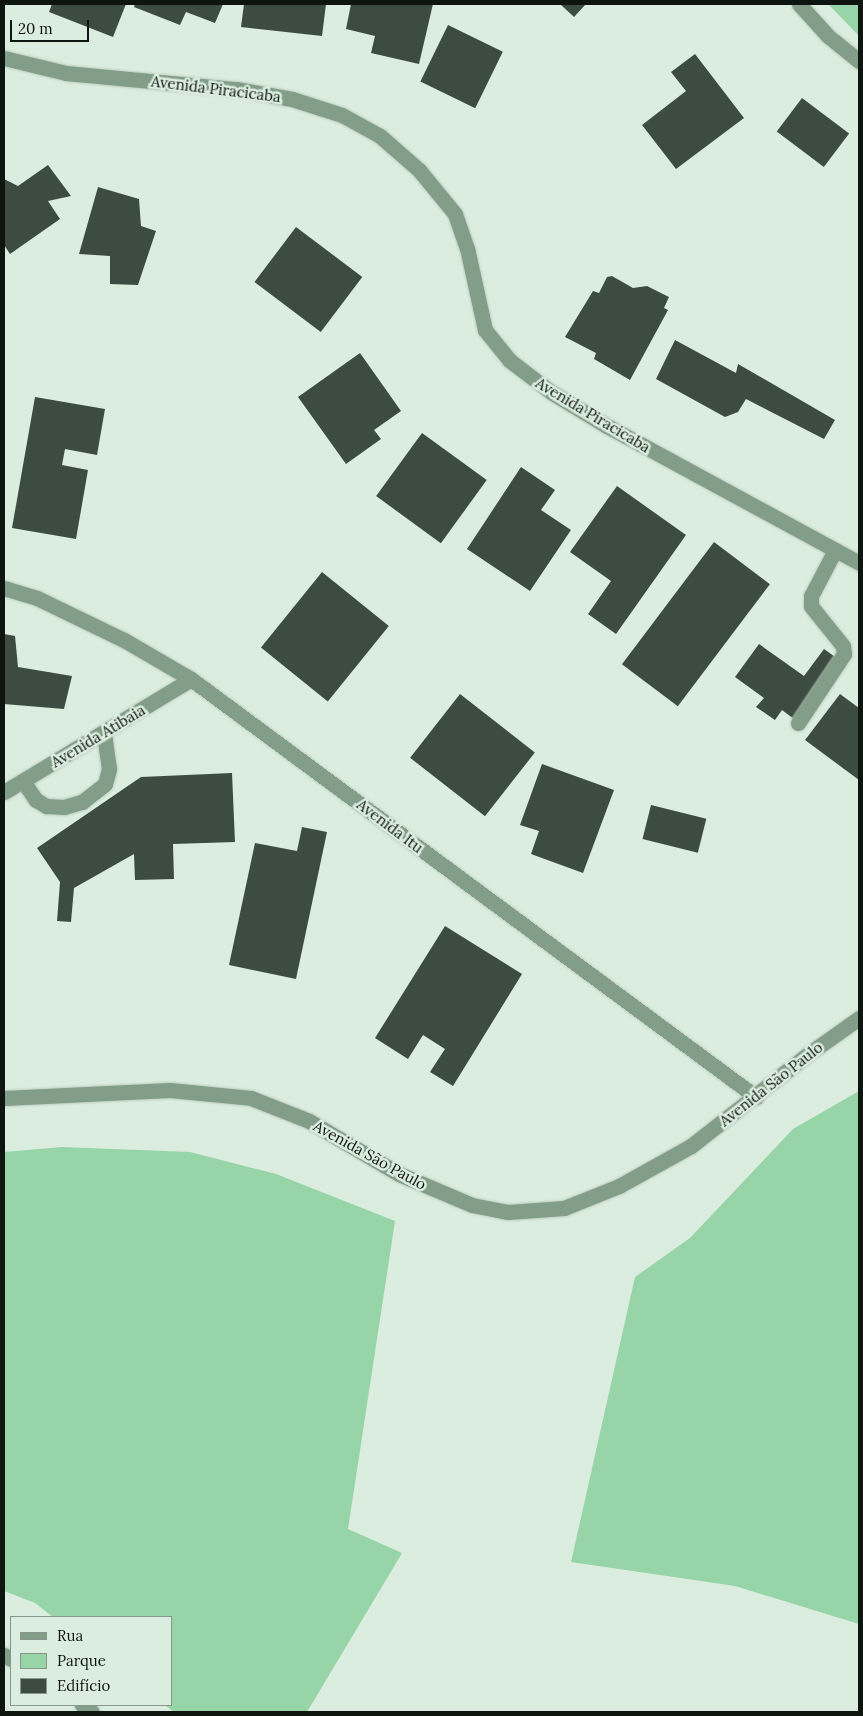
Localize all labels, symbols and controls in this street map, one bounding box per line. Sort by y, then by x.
scale bar [12,10,91,42]
text: 20 m [18,19,53,38]
street label: Avenida Piracicaba [150,72,282,106]
street label: Avenida Piracicaba [532,374,654,456]
street label: Avenida Atibaia [48,701,148,771]
street label: Avenida Itu [353,795,427,857]
street label: Avenida São Paulo [716,1038,826,1130]
street label: Avenida São Paulo [310,1117,430,1193]
legend [10,1616,172,1706]
text: Rua [57,1626,83,1645]
text: Parque [57,1651,106,1670]
text: Edifício [57,1676,110,1695]

